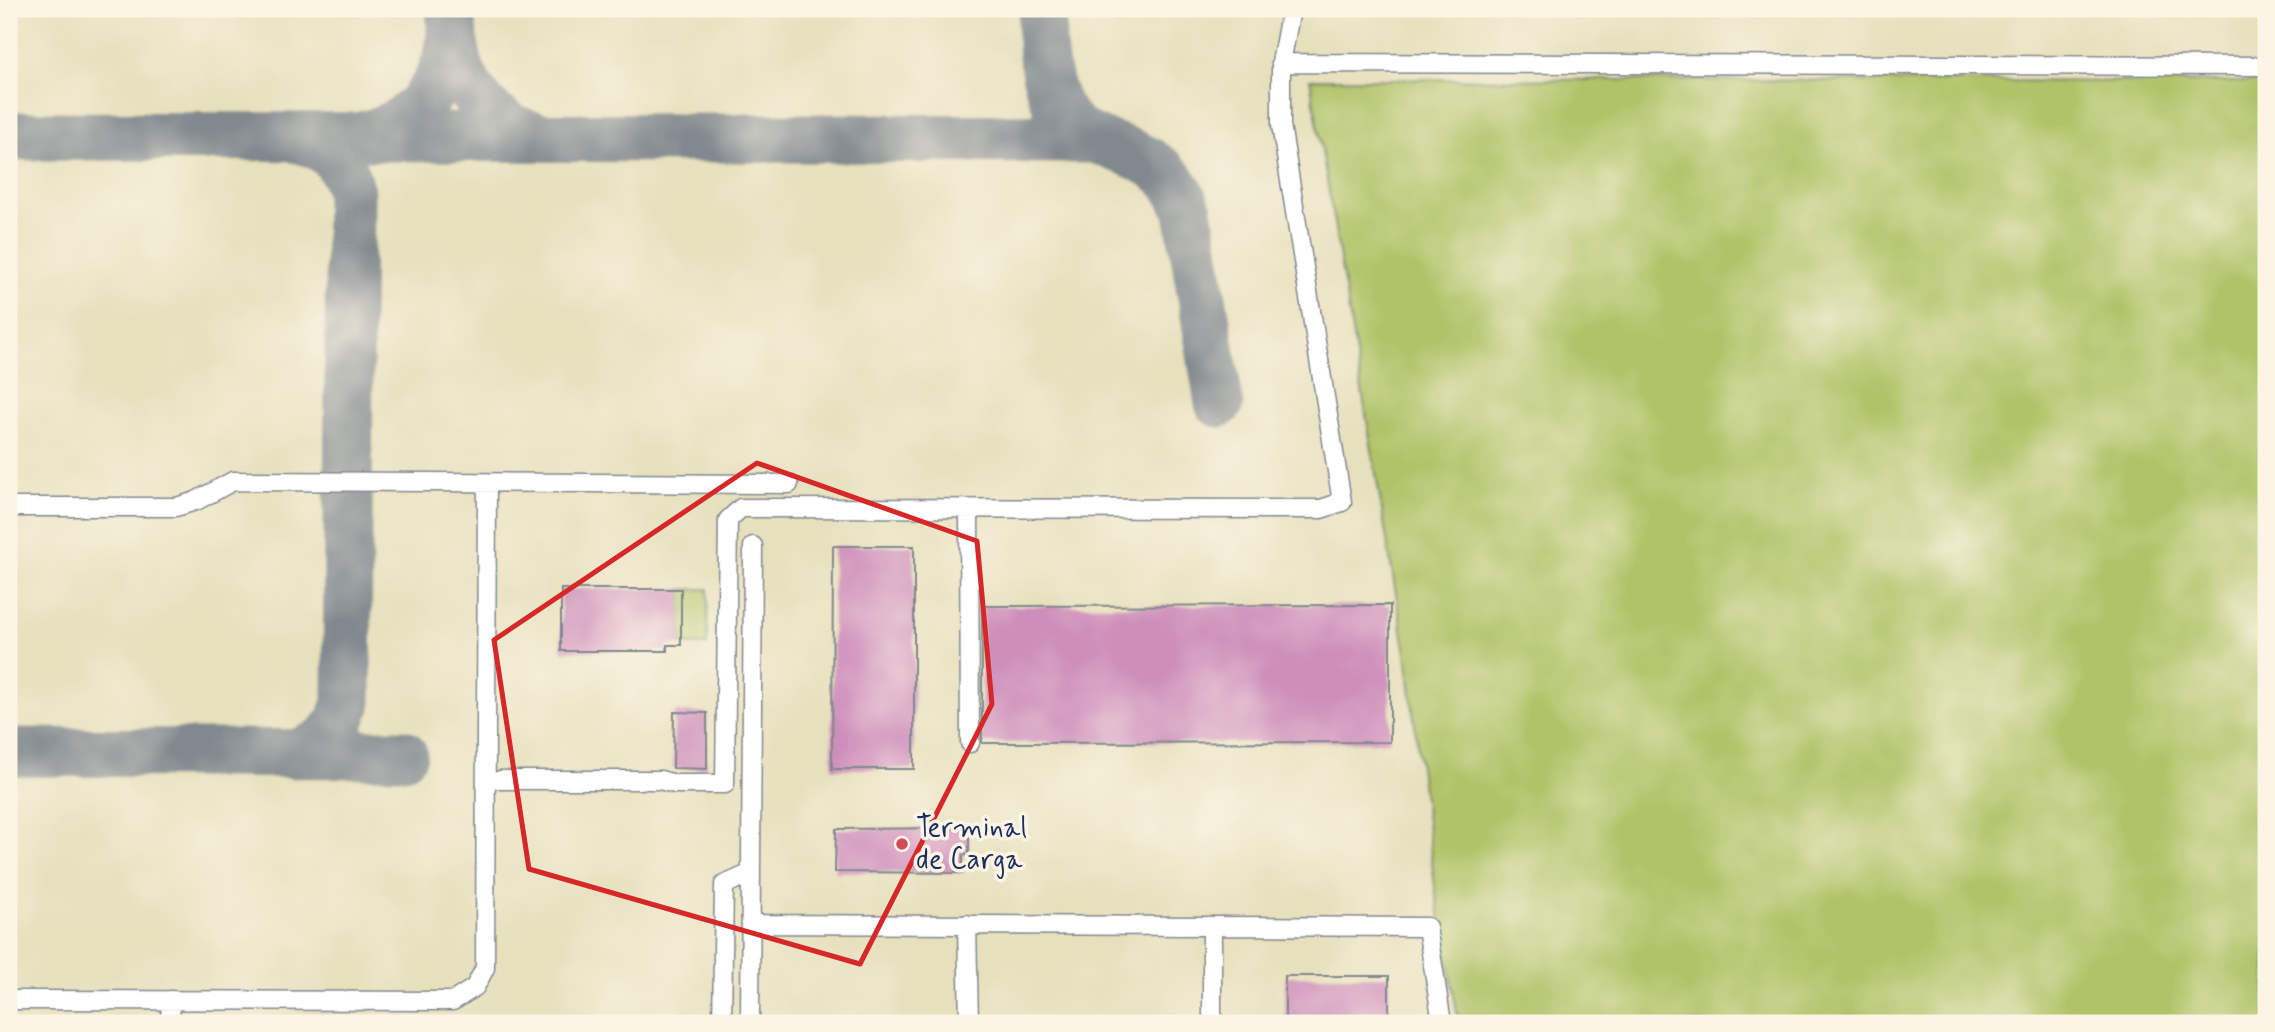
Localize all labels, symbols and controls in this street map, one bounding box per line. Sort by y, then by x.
place label: Terminal de Carga [916,810,1027,879]
marker: Terminal de Carga [894,836,910,852]

